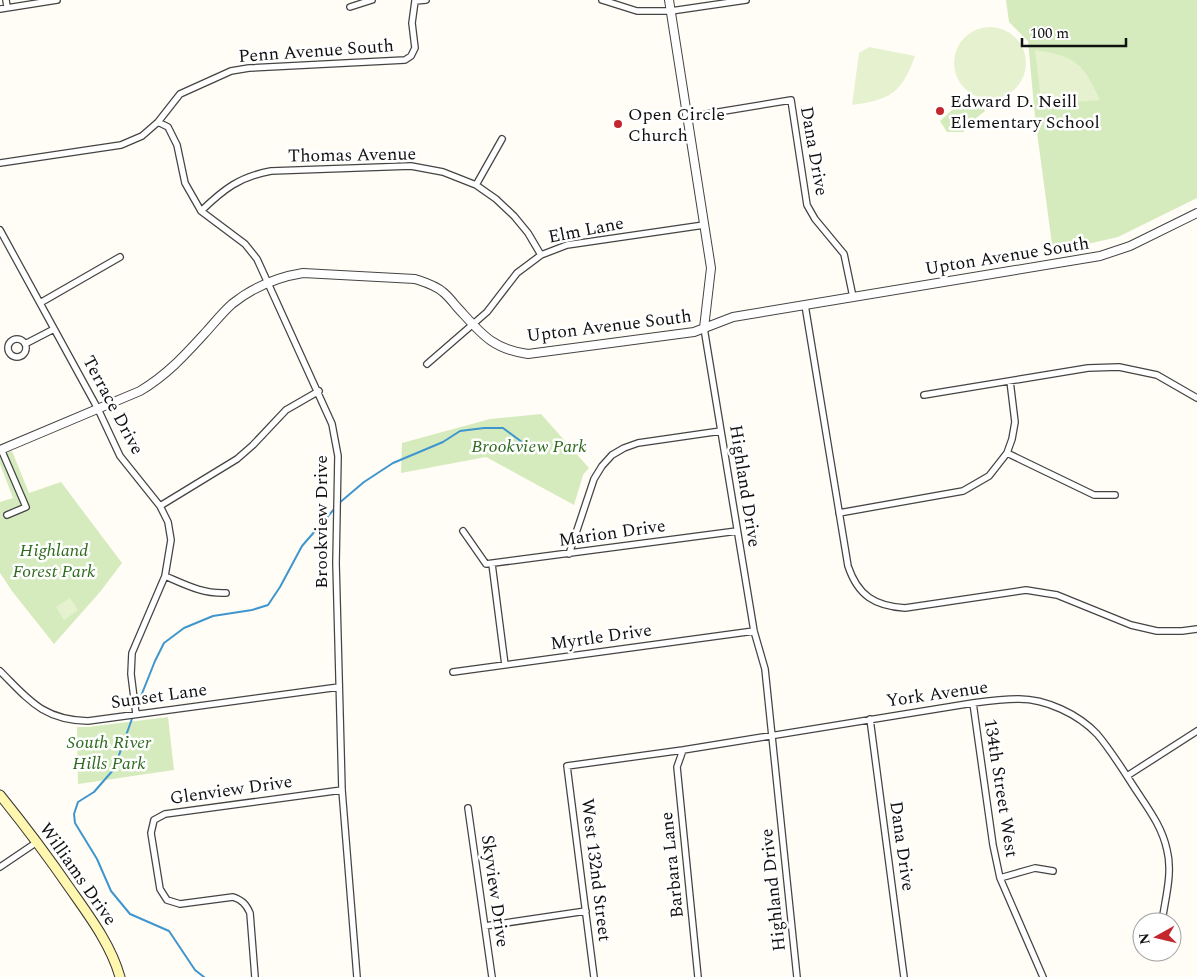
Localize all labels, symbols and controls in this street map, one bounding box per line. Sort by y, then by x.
scale bar [1022,15,1126,47]
text: 100 m [1030,22,1069,45]
street label: Penn Avenue South [237,32,395,70]
place label: Edward D. Neill Elementary School [950,88,1100,136]
place label: Open Circle Church [628,101,725,149]
street label: Dana Drive [793,104,835,198]
marker: Edward D. Neill Elementary School [934,105,946,117]
marker: Open Circle Church [612,118,624,130]
street label: Thomas Avenue [288,140,416,170]
street label: Elm Lane [546,209,626,251]
street label: Upton Avenue South [923,230,1091,282]
street label: Upton Avenue South [525,302,693,350]
street label: Terrace Drive [75,350,151,460]
street label: Highland Drive [722,423,768,549]
park label: Brookview Park [471,433,587,460]
street label: Brookview Drive [308,455,335,589]
street label: Marion Drive [557,512,667,554]
park label: Highland Forest Park [12,537,96,585]
street label: Myrtle Drive [549,617,653,657]
street label: York Avenue [884,673,990,715]
street label: Sunset Lane [109,676,209,716]
street label: 134th Street West [977,717,1025,859]
park label: South River Hills Park [67,729,152,777]
street label: Glenview Drive [168,768,294,812]
street label: West 132nd Street [574,797,618,943]
street label: Dana Drive [882,799,922,893]
street label: Barbara Lane [653,810,691,920]
street label: Williams Drive [33,817,123,931]
street label: Highland Drive [753,827,793,953]
street label: Skyview Drive [474,833,516,949]
north arrow [1132,912,1182,962]
text: N [1133,932,1156,946]

